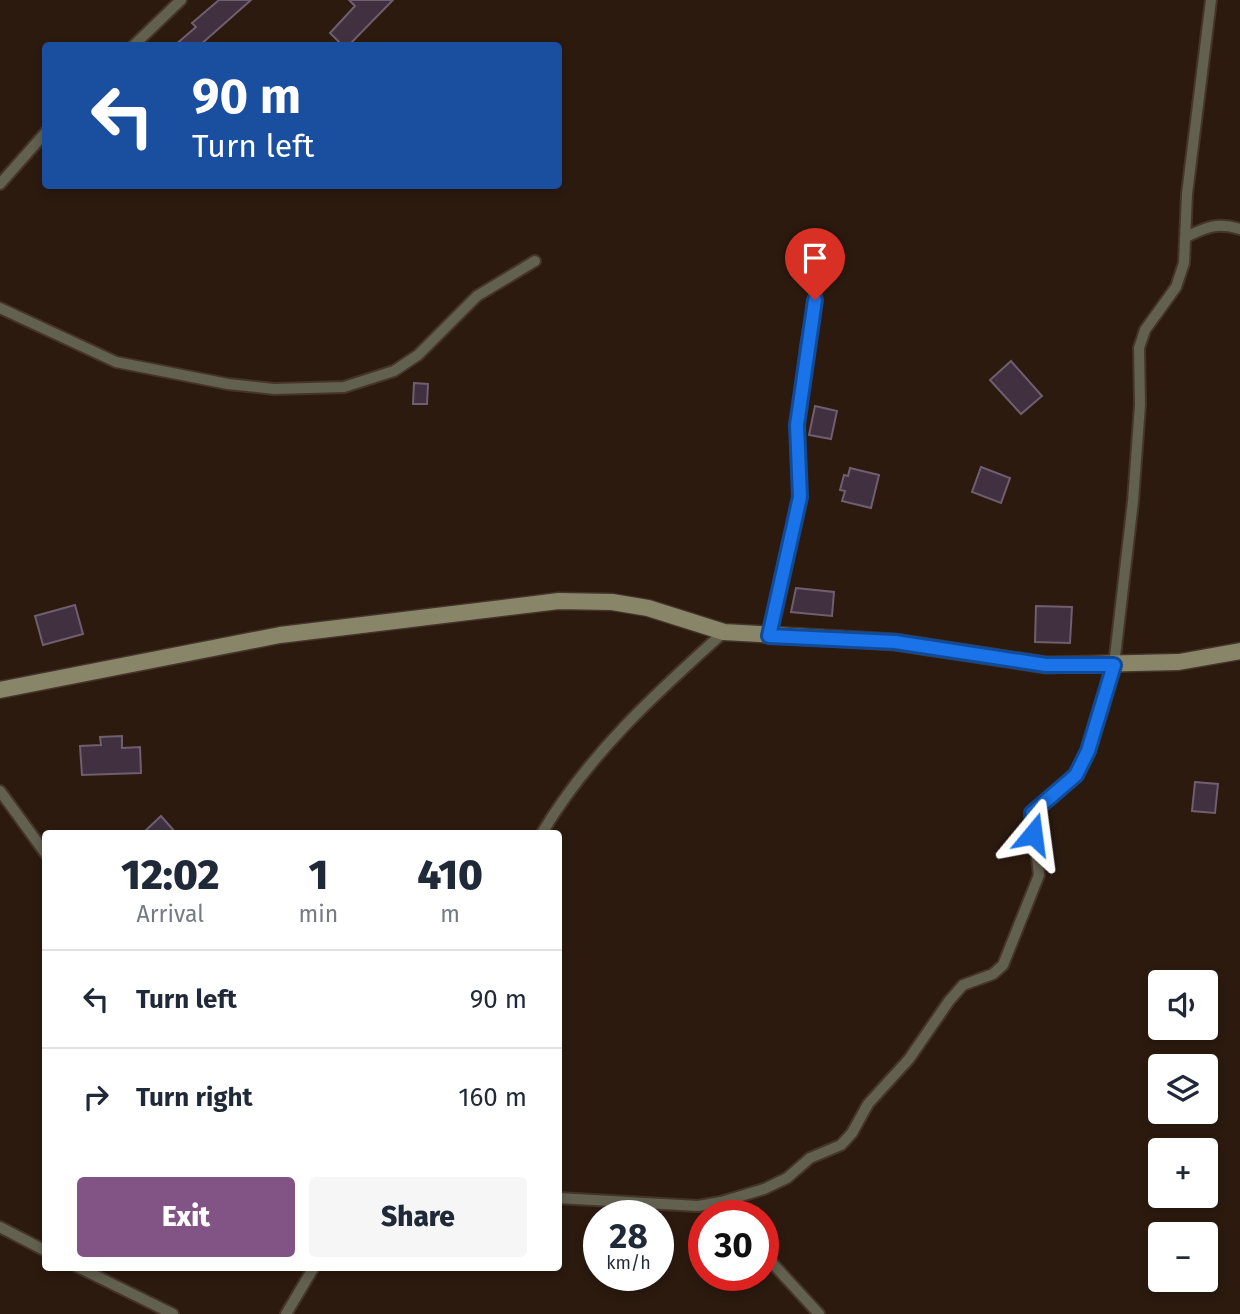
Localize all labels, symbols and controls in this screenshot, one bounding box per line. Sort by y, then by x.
text: 90 m [192,67,301,126]
icon: left [77,70,168,161]
text: Turn left [192,127,314,165]
pin [785,228,845,300]
icon: arrive [796,239,834,277]
position arrow [996,797,1070,871]
text: 12:02 [121,850,219,900]
text: 1 [308,850,328,900]
text: 410 [417,850,483,900]
text: Arrival [137,900,204,928]
text: min [298,900,338,928]
text: m [440,900,460,928]
map controls [1148,970,1218,1292]
button: sound [1148,970,1218,1040]
icon: left [77,980,115,1018]
text: Turn left [136,984,237,1015]
text: 90 m [470,984,527,1015]
button: layers [1148,1054,1218,1124]
icon: right [77,1078,115,1116]
text: Turn right [136,1082,253,1113]
text: 160 m [458,1082,527,1113]
button: + [1148,1138,1218,1208]
button: Exit [77,1177,295,1257]
button: Share [309,1177,527,1257]
speed limit sign: 30 [688,1200,779,1291]
text: 28 [609,1215,648,1257]
button: − [1148,1222,1218,1292]
text: km/h [606,1252,651,1274]

